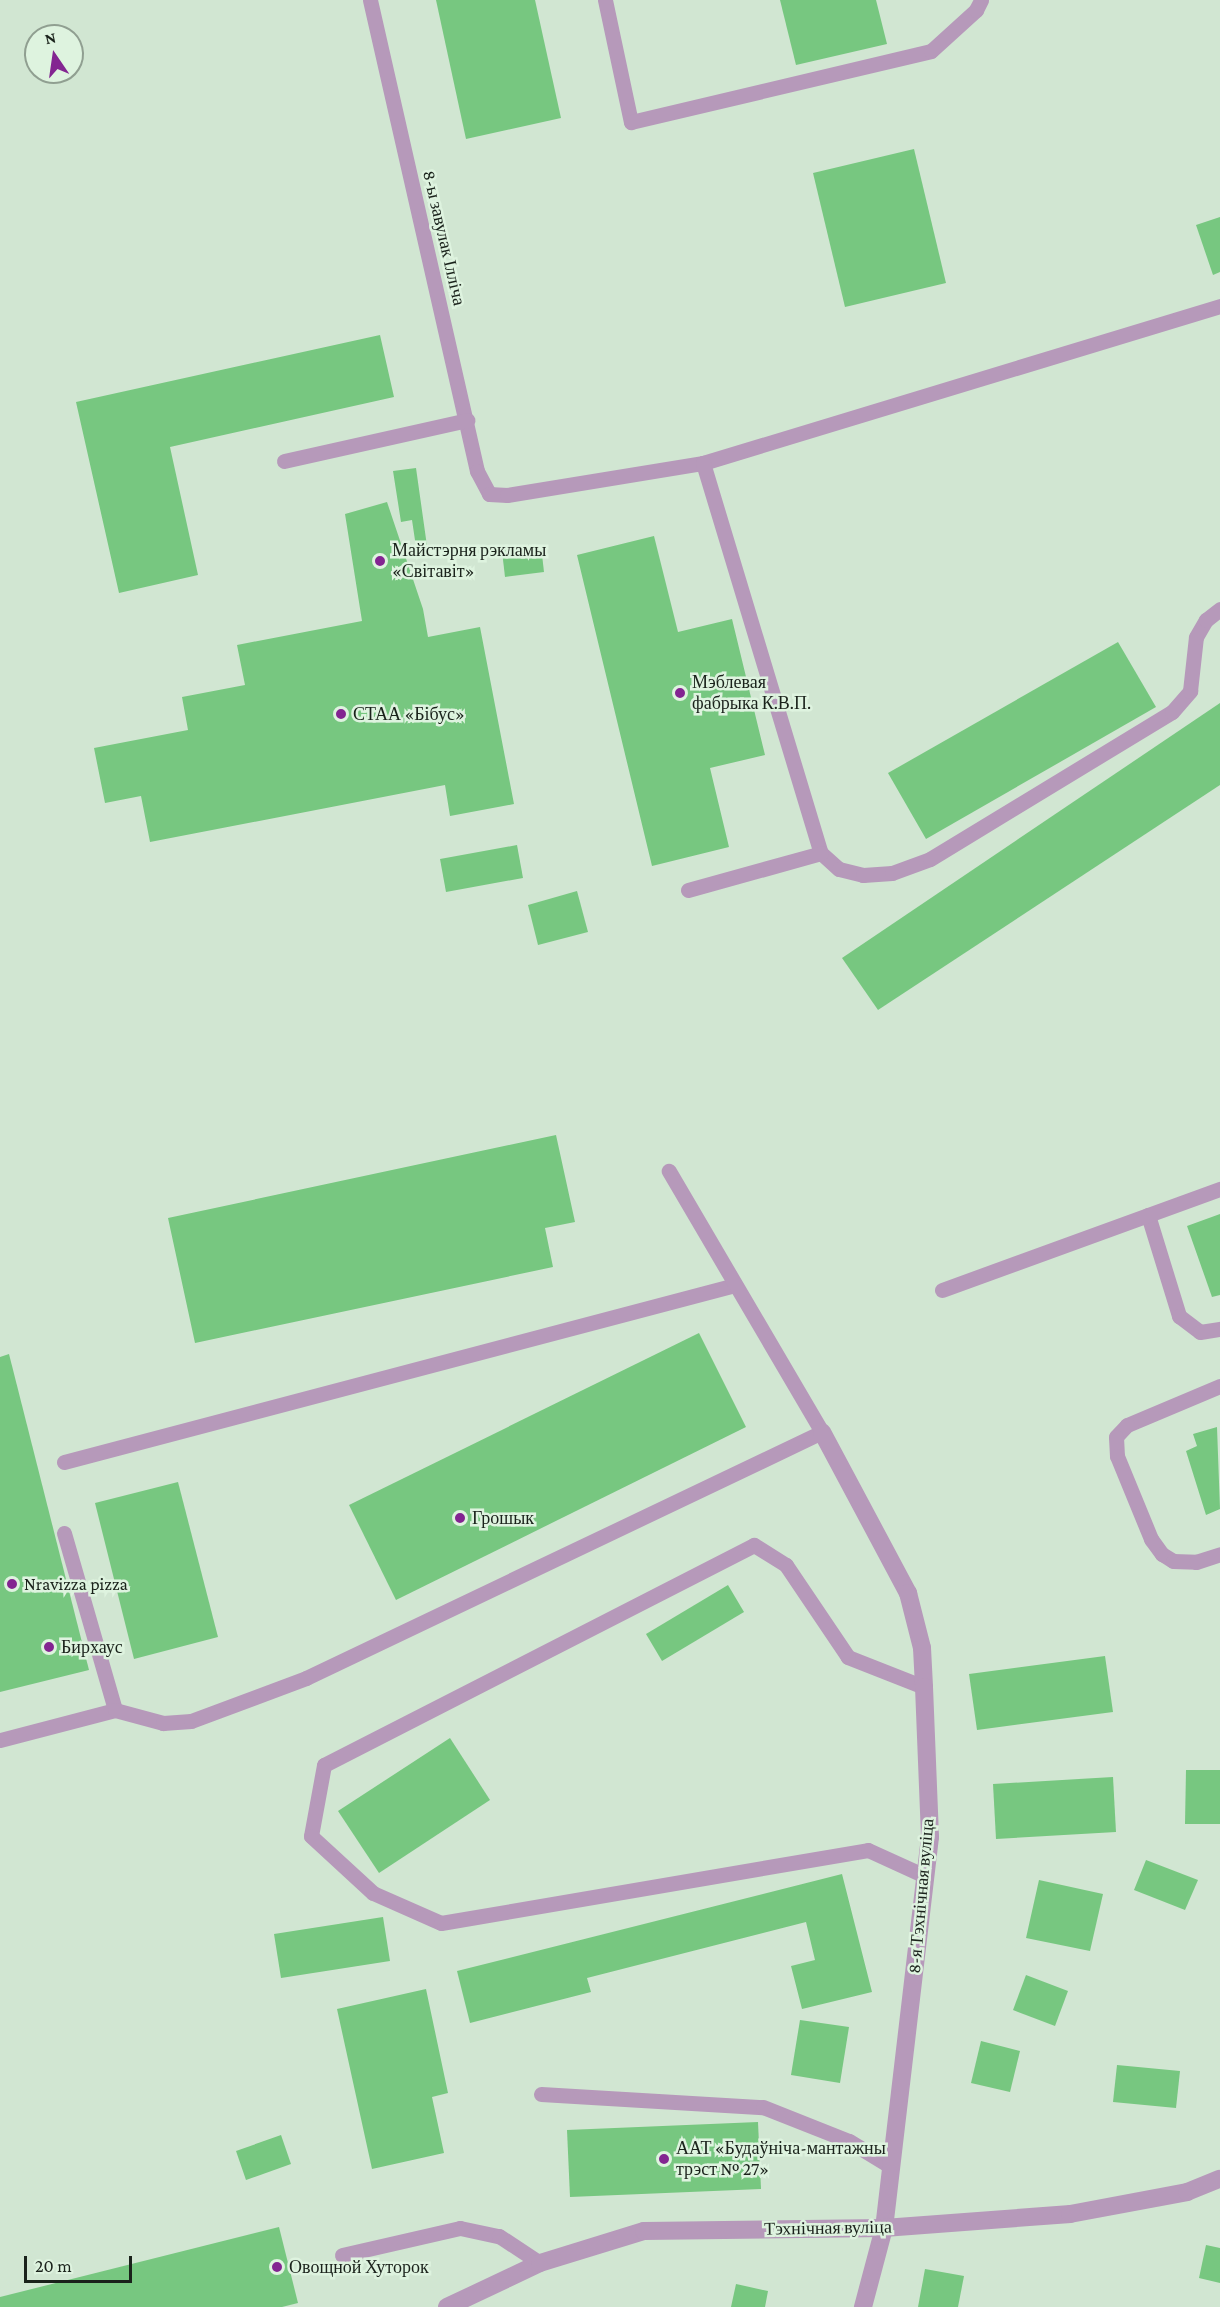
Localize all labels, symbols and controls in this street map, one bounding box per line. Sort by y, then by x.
north arrow [24,24,84,84]
text: N [43,28,58,47]
street label: 8-ы завулак Ілліча [418,168,470,308]
place label: Майстэрня рэкламы «Світавіт» [392,540,546,582]
marker: Майстэрня рэкламы «Світавіт» [373,554,387,568]
place label: Мэблевая фабрыка К.В.П. [692,672,811,714]
marker: Мэблевая фабрыка К.В.П. [673,686,687,700]
place label: СТАА «Бібус» [353,703,465,725]
marker: СТАА «Бібус» [334,707,348,721]
place label: Грошык [472,1507,534,1529]
marker: Грошык [453,1511,467,1525]
place label: Nravizza pizza [24,1573,128,1595]
marker: Nravizza pizza [5,1577,19,1591]
place label: Бирхаус [61,1636,123,1658]
marker: Бирхаус [42,1640,56,1654]
street label: 8-я Тэхнічная вуліца [903,1818,939,1974]
place label: ААТ «Будаўніча-мантажны трэст № 27» [676,2138,886,2180]
marker: ААТ «Будаўніча-мантажны трэст № 27» [657,2152,671,2166]
street label: Тэхнічная вуліца [764,2216,892,2240]
scale bar [27,2244,135,2282]
text: 20 m [35,2256,72,2276]
place label: Овощной Хуторок [289,2256,429,2278]
marker: Овощной Хуторок [270,2260,284,2274]

